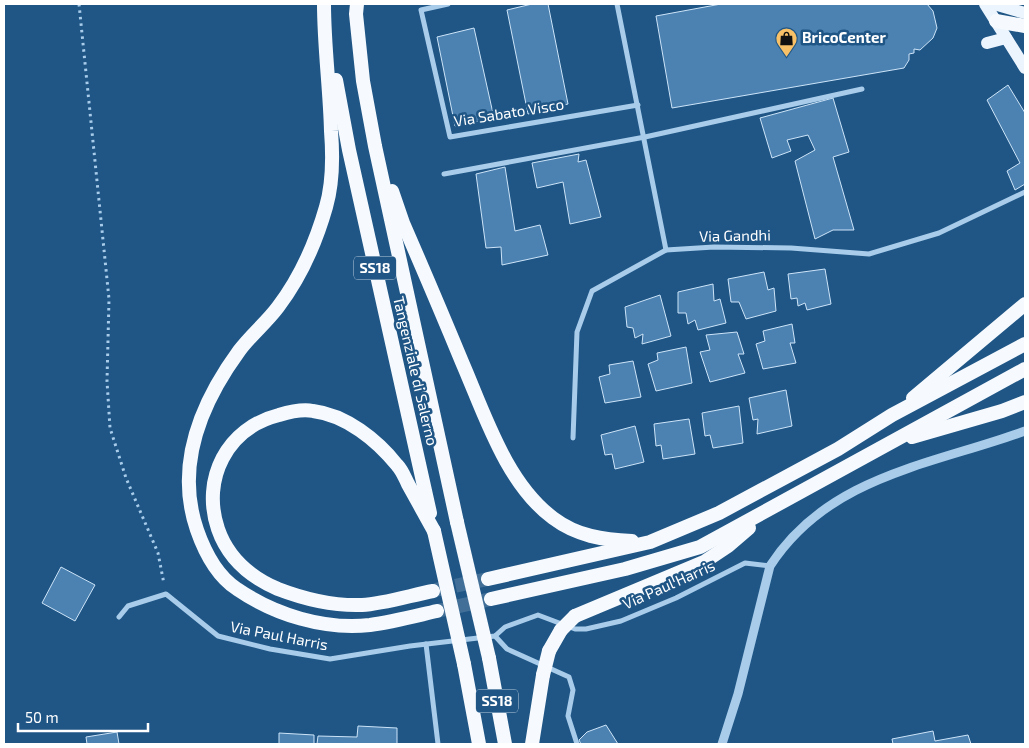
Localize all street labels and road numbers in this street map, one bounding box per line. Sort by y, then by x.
street label: Via Sabato Visco [452,94,565,130]
street label: Via Gandhi [699,225,771,245]
road number: SS18 [354,256,396,280]
street label: Tangenziale di Salerno [390,294,442,447]
street label: Via Paul Harris [620,556,718,612]
street label: Via Paul Harris [229,617,330,653]
road number: SS18 [476,689,518,712]

